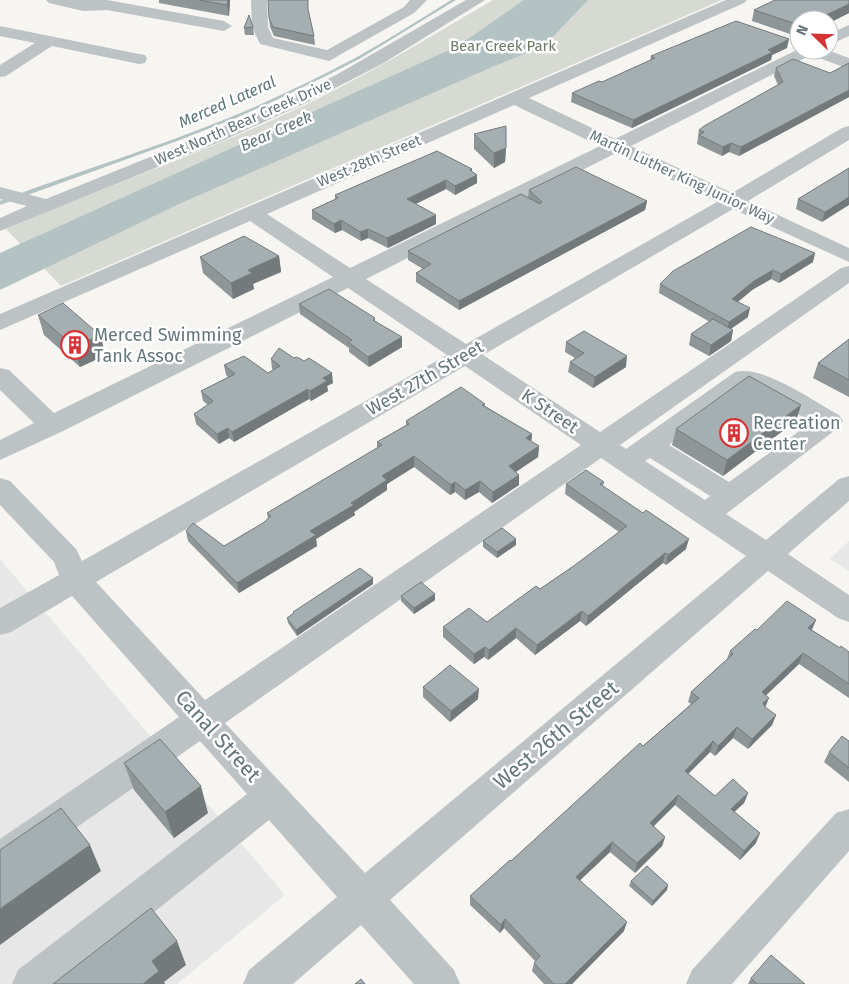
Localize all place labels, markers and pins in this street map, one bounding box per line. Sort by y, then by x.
place label: Merced Swimming Tank Assoc [94,324,242,367]
building icon: Merced Swimming Tank Assoc [60,330,90,360]
place label: Recreation Center [753,412,841,455]
building icon: Recreation Center [719,418,749,448]

